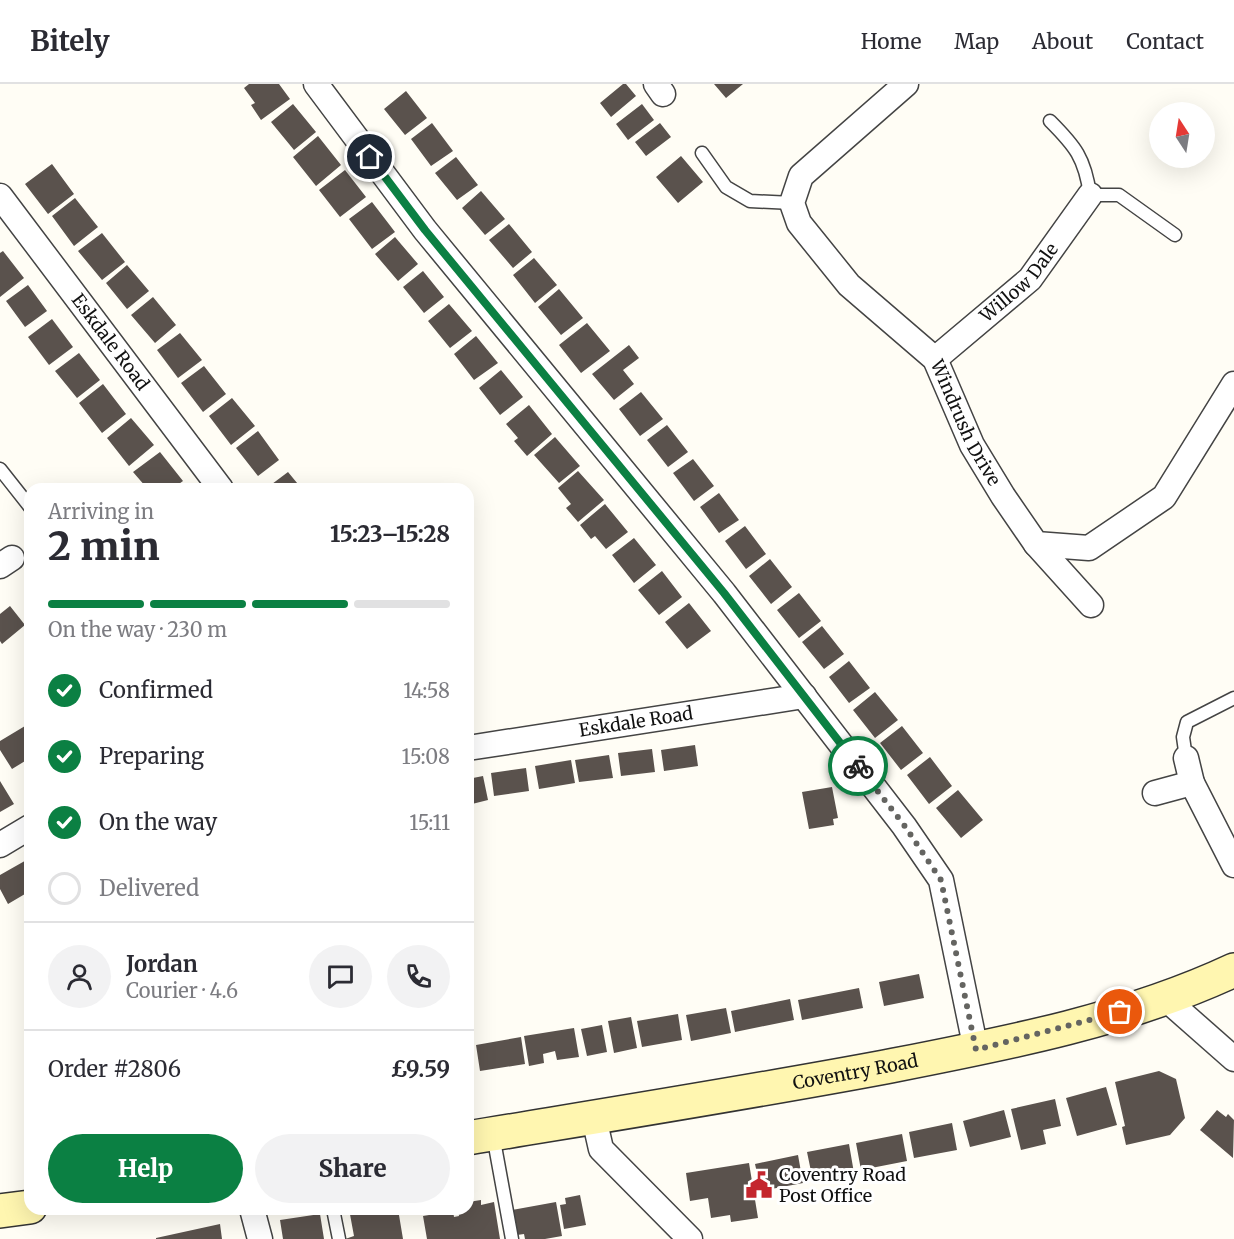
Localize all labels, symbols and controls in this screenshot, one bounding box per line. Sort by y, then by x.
text: Bitely [30,23,110,59]
text: Home [861,28,921,55]
text: Map [954,28,999,55]
text: About [1032,28,1093,55]
text: Contact [1126,28,1204,55]
north arrow [1149,102,1215,168]
map controls [1149,102,1215,168]
pin [344,131,395,182]
icon: home [353,140,386,173]
street label: Willow Dale [974,238,1063,328]
street label: Eskdale Road [67,289,155,395]
street label: Windrush Drive [925,355,1006,490]
text: Arriving in [48,499,154,524]
text: 15:23–15:28 [330,520,450,548]
text: 2 min [48,522,160,571]
text: On the way · 230 m [48,617,227,642]
icon: check [48,674,81,707]
text: Confirmed [99,676,213,704]
text: 14:58 [403,678,450,703]
street label: Eskdale Road [577,701,695,742]
courier [828,736,888,796]
icon: check [48,740,81,773]
text: Preparing [99,742,204,770]
text: 15:08 [402,744,450,769]
icon: bike [842,750,875,783]
icon: check [48,806,81,839]
text: On the way [99,808,217,836]
text: 15:11 [409,810,450,835]
text: Delivered [99,874,199,902]
button: person [48,945,111,1008]
button: chat [309,945,372,1008]
button: phone [387,945,450,1008]
text: Jordan [126,950,198,978]
text: Courier · 4.6 [126,978,238,1003]
pin [1094,986,1145,1037]
icon: bag [1103,995,1136,1028]
street label: Coventry Road [791,1049,920,1095]
text: Order #2806 [48,1055,181,1083]
text: £9.59 [391,1055,450,1083]
button: Help [48,1134,243,1203]
button: Share [255,1134,450,1203]
place label: Coventry Road Post Office [779,1163,906,1207]
public building icon: Coventry Road Post Office [744,1170,774,1200]

